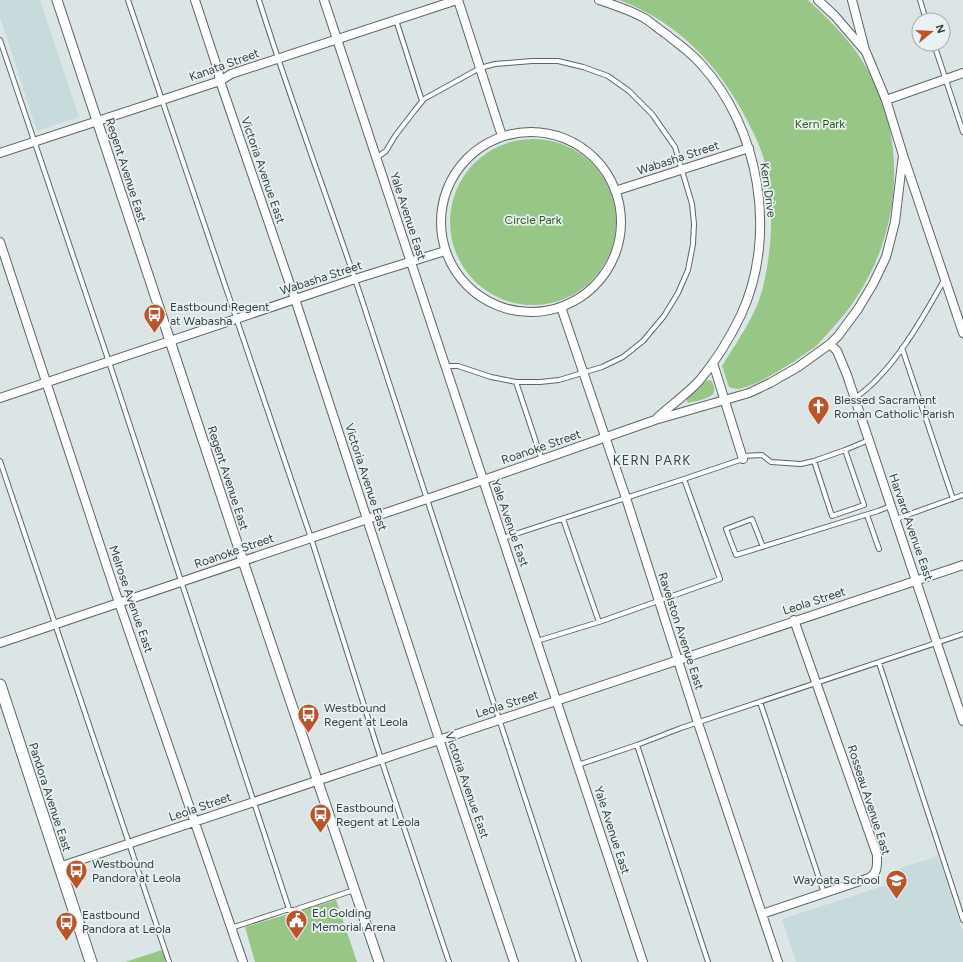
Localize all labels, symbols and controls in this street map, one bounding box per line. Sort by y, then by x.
north arrow [911,12,951,52]
text: N [933,23,948,35]
street label: Kanata Street [187,46,261,84]
street label: Victoria Avenue East [238,115,288,226]
street label: Regent Avenue East [103,116,150,224]
park label: Kern Park [795,117,845,131]
street label: Wabasha Street [635,138,721,178]
street label: Kern Drive [757,162,779,219]
street label: Yale Avenue East [387,170,429,262]
park label: Circle Park [505,213,562,227]
street label: Wabasha Street [278,258,364,298]
place label: Eastbound Regent at Wabasha [170,300,270,328]
bus stop icon: Eastbound Regent at Wabasha [142,301,168,334]
place label: Blessed Sacrament Roman Catholic Parish [834,393,955,421]
church icon: Blessed Sacrament Roman Catholic Parish [805,394,831,427]
street label: Victoria Avenue East [342,422,390,533]
street label: Regent Avenue East [205,424,252,532]
street label: Roanoke Street [499,427,583,467]
district label: KERN PARK [613,453,691,468]
street label: Harvard Avenue East [886,472,936,583]
street label: Yale Avenue East [488,477,532,569]
street label: Roanoke Street [192,531,276,571]
street label: Melrose Avenue East [106,544,156,655]
street label: Ravelston Avenue East [655,571,707,692]
street label: Leola Street [781,584,848,618]
street label: Leola Street [474,687,541,721]
place label: Westbound Regent at Leola [324,701,408,729]
bus stop icon: Westbound Regent at Leola [296,702,322,735]
street label: Victoria Avenue East [442,730,492,841]
street label: Pandora Avenue East [26,741,74,854]
street label: Rosseau Avenue East [845,743,894,857]
street label: Yale Avenue East [591,784,633,876]
street label: Leola Street [167,790,233,824]
place label: Eastbound Regent at Leola [336,801,420,829]
bus stop icon: Eastbound Regent at Leola [308,802,334,835]
place label: Westbound Pandora at Leola [92,857,181,885]
bus stop icon: Westbound Pandora at Leola [64,858,90,891]
school or university icon: Wayoata School [883,867,909,900]
place label: Wayoata School [793,873,880,887]
place label: Ed Golding Memorial Arena [312,906,396,934]
public building icon: Ed Golding Memorial Arena [284,907,310,940]
place label: Eastbound Pandora at Leola [82,908,171,936]
bus stop icon: Eastbound Pandora at Leola [54,909,80,942]

